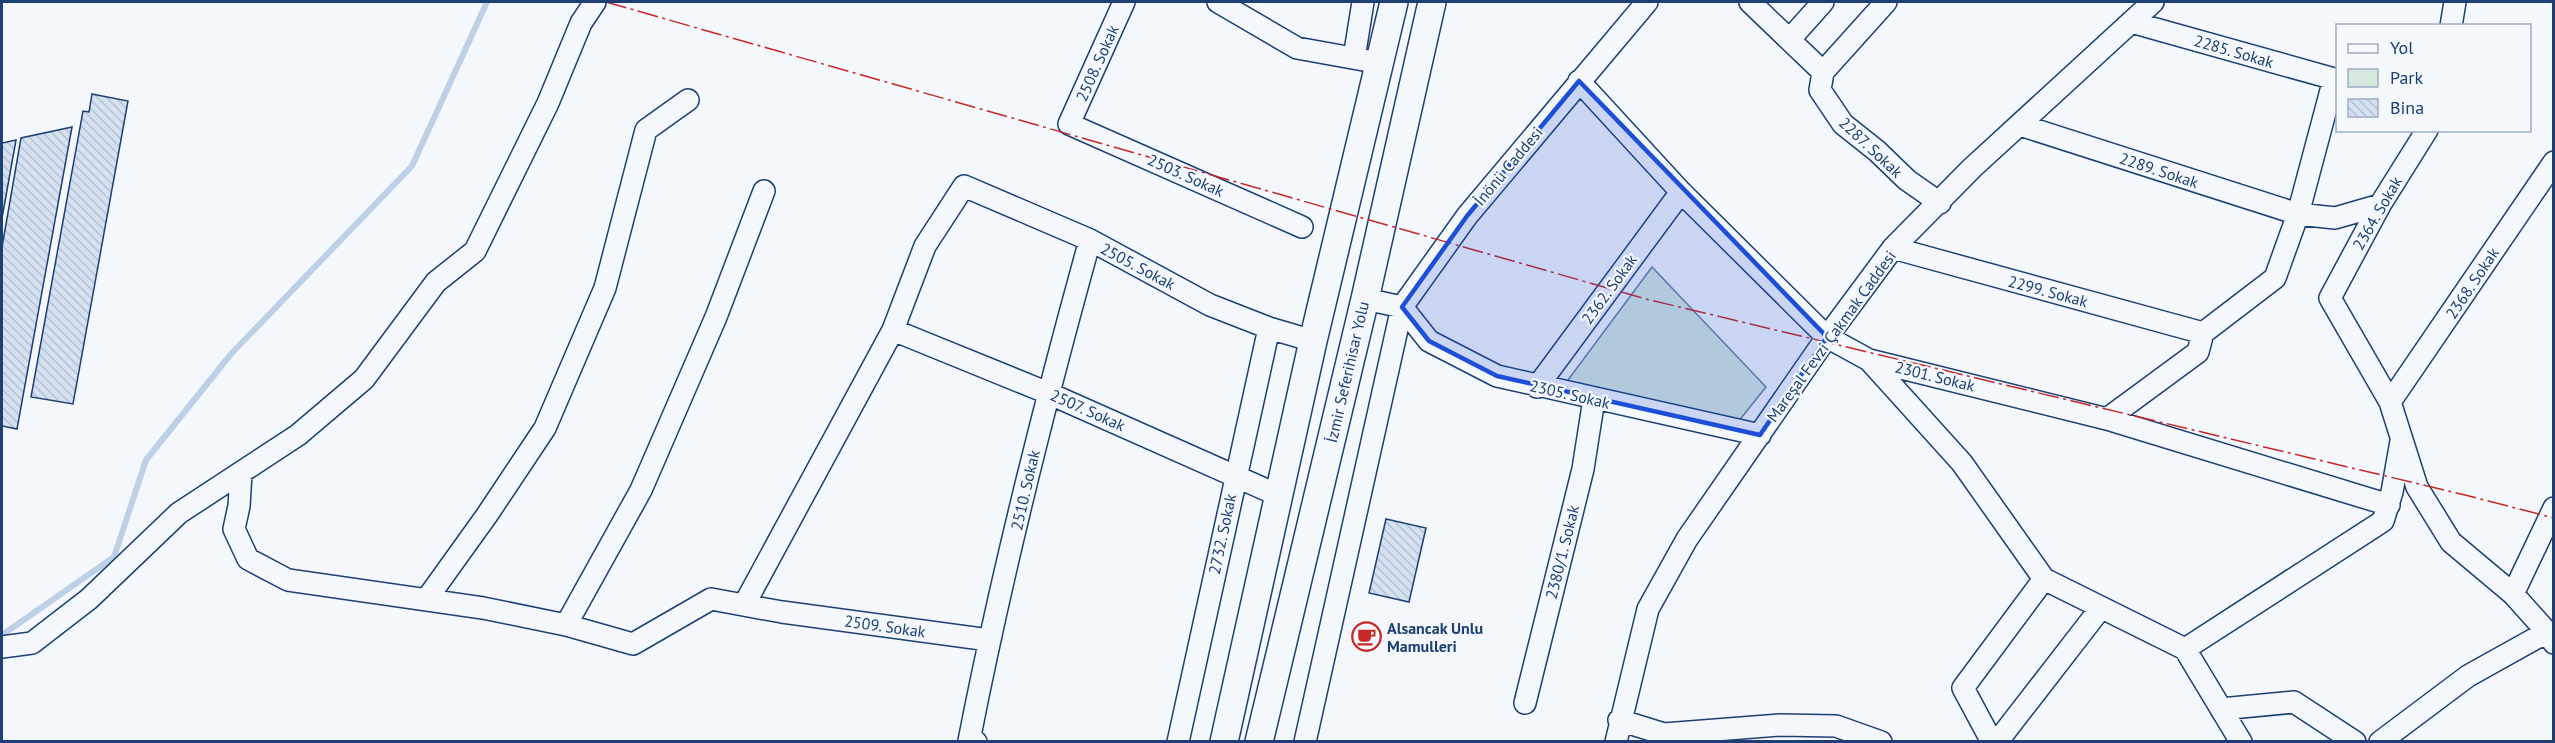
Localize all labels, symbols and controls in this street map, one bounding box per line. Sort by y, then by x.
street label: 2508. Sokak [1071,21,1123,104]
legend [2336,24,2531,132]
street label: 2285. Sokak [2192,30,2276,72]
text: Yol [2390,36,2414,59]
text: Park [2390,66,2423,89]
text: Bina [2390,96,2424,119]
street label: 2287. Sokak [1835,112,1907,182]
street label: İnönü Caddesi [1469,122,1547,210]
street label: 2289. Sokak [2117,148,2201,192]
street label: 2503. Sokak [1145,149,1228,201]
street label: 2364. Sokak [2348,172,2406,253]
street label: 2505. Sokak [1097,238,1179,294]
street label: 2368. Sokak [2441,243,2503,322]
street label: Mareşal Fevzi Çakmak Caddesi [1762,246,1900,426]
street label: 2362. Sokak [1577,250,1641,328]
street label: 2299. Sokak [2006,271,2090,311]
street label: İzmir Seferihisar Yolu [1321,299,1373,445]
street label: 2301. Sokak [1893,356,1977,396]
street label: 2305. Sokak [1528,375,1612,413]
street label: 2507. Sokak [1047,385,1129,436]
street label: 2510. Sokak [1006,448,1044,532]
street label: 2732. Sokak [1204,492,1240,576]
street label: 2380/1. Sokak [1541,503,1583,601]
street label: 2509. Sokak [843,610,927,642]
place label: Alsancak Unlu Mamulleri [1387,618,1483,656]
cafe icon: Alsancak Unlu Mamulleri [1350,621,1382,653]

